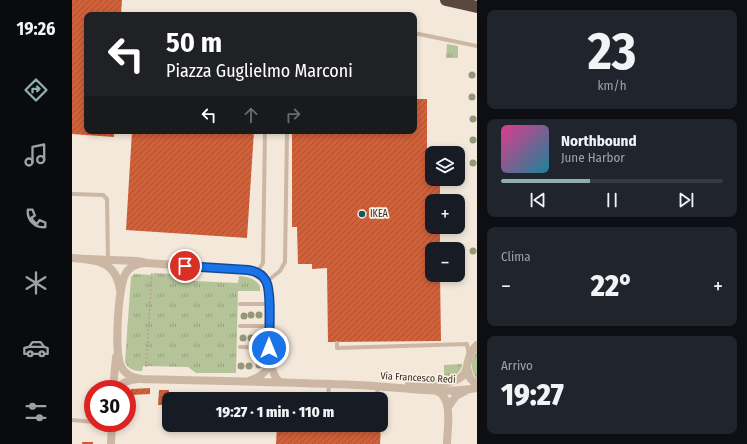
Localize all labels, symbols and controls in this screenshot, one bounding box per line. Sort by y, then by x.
text: 19:26 [17,18,55,40]
text: 23 [588,20,636,83]
text: 50 m [166,26,222,59]
icon: left [100,28,152,80]
text: Piazza Guglielmo Marconi [166,60,353,82]
icon: directions [22,76,50,104]
text: km/h [598,78,627,93]
icon: left [198,104,220,126]
icon: ahead [240,104,262,126]
icon: right [282,104,304,126]
text: Northbound [561,132,637,150]
icon: music [22,141,50,169]
map controls [425,146,465,282]
button: layers [425,146,465,186]
text: June Harbor [561,150,625,165]
icon: previous [527,189,549,211]
icon: pause [601,189,623,211]
icon: next [675,189,697,211]
button: + [425,194,465,234]
icon: phone [22,205,50,233]
place label: IKEA [370,208,389,220]
marker: IKEA [357,209,367,219]
button: − [425,242,465,282]
pin [168,249,202,283]
text: Clima [501,249,531,264]
icon: arrive [174,255,196,277]
text: 22° [591,268,633,304]
icon: climate [22,269,50,297]
text: − [501,273,511,300]
text: + [713,273,723,300]
position arrow [248,327,290,369]
icon: car [22,334,50,362]
text: Arrivo [501,358,533,373]
street label: Via Francesco Redi [380,370,456,386]
text: 19:27 [501,377,564,413]
speed limit sign: 30 [84,380,136,432]
icon: filters [22,398,50,426]
text: 19:27 · 1 min · 110 m [216,403,334,421]

